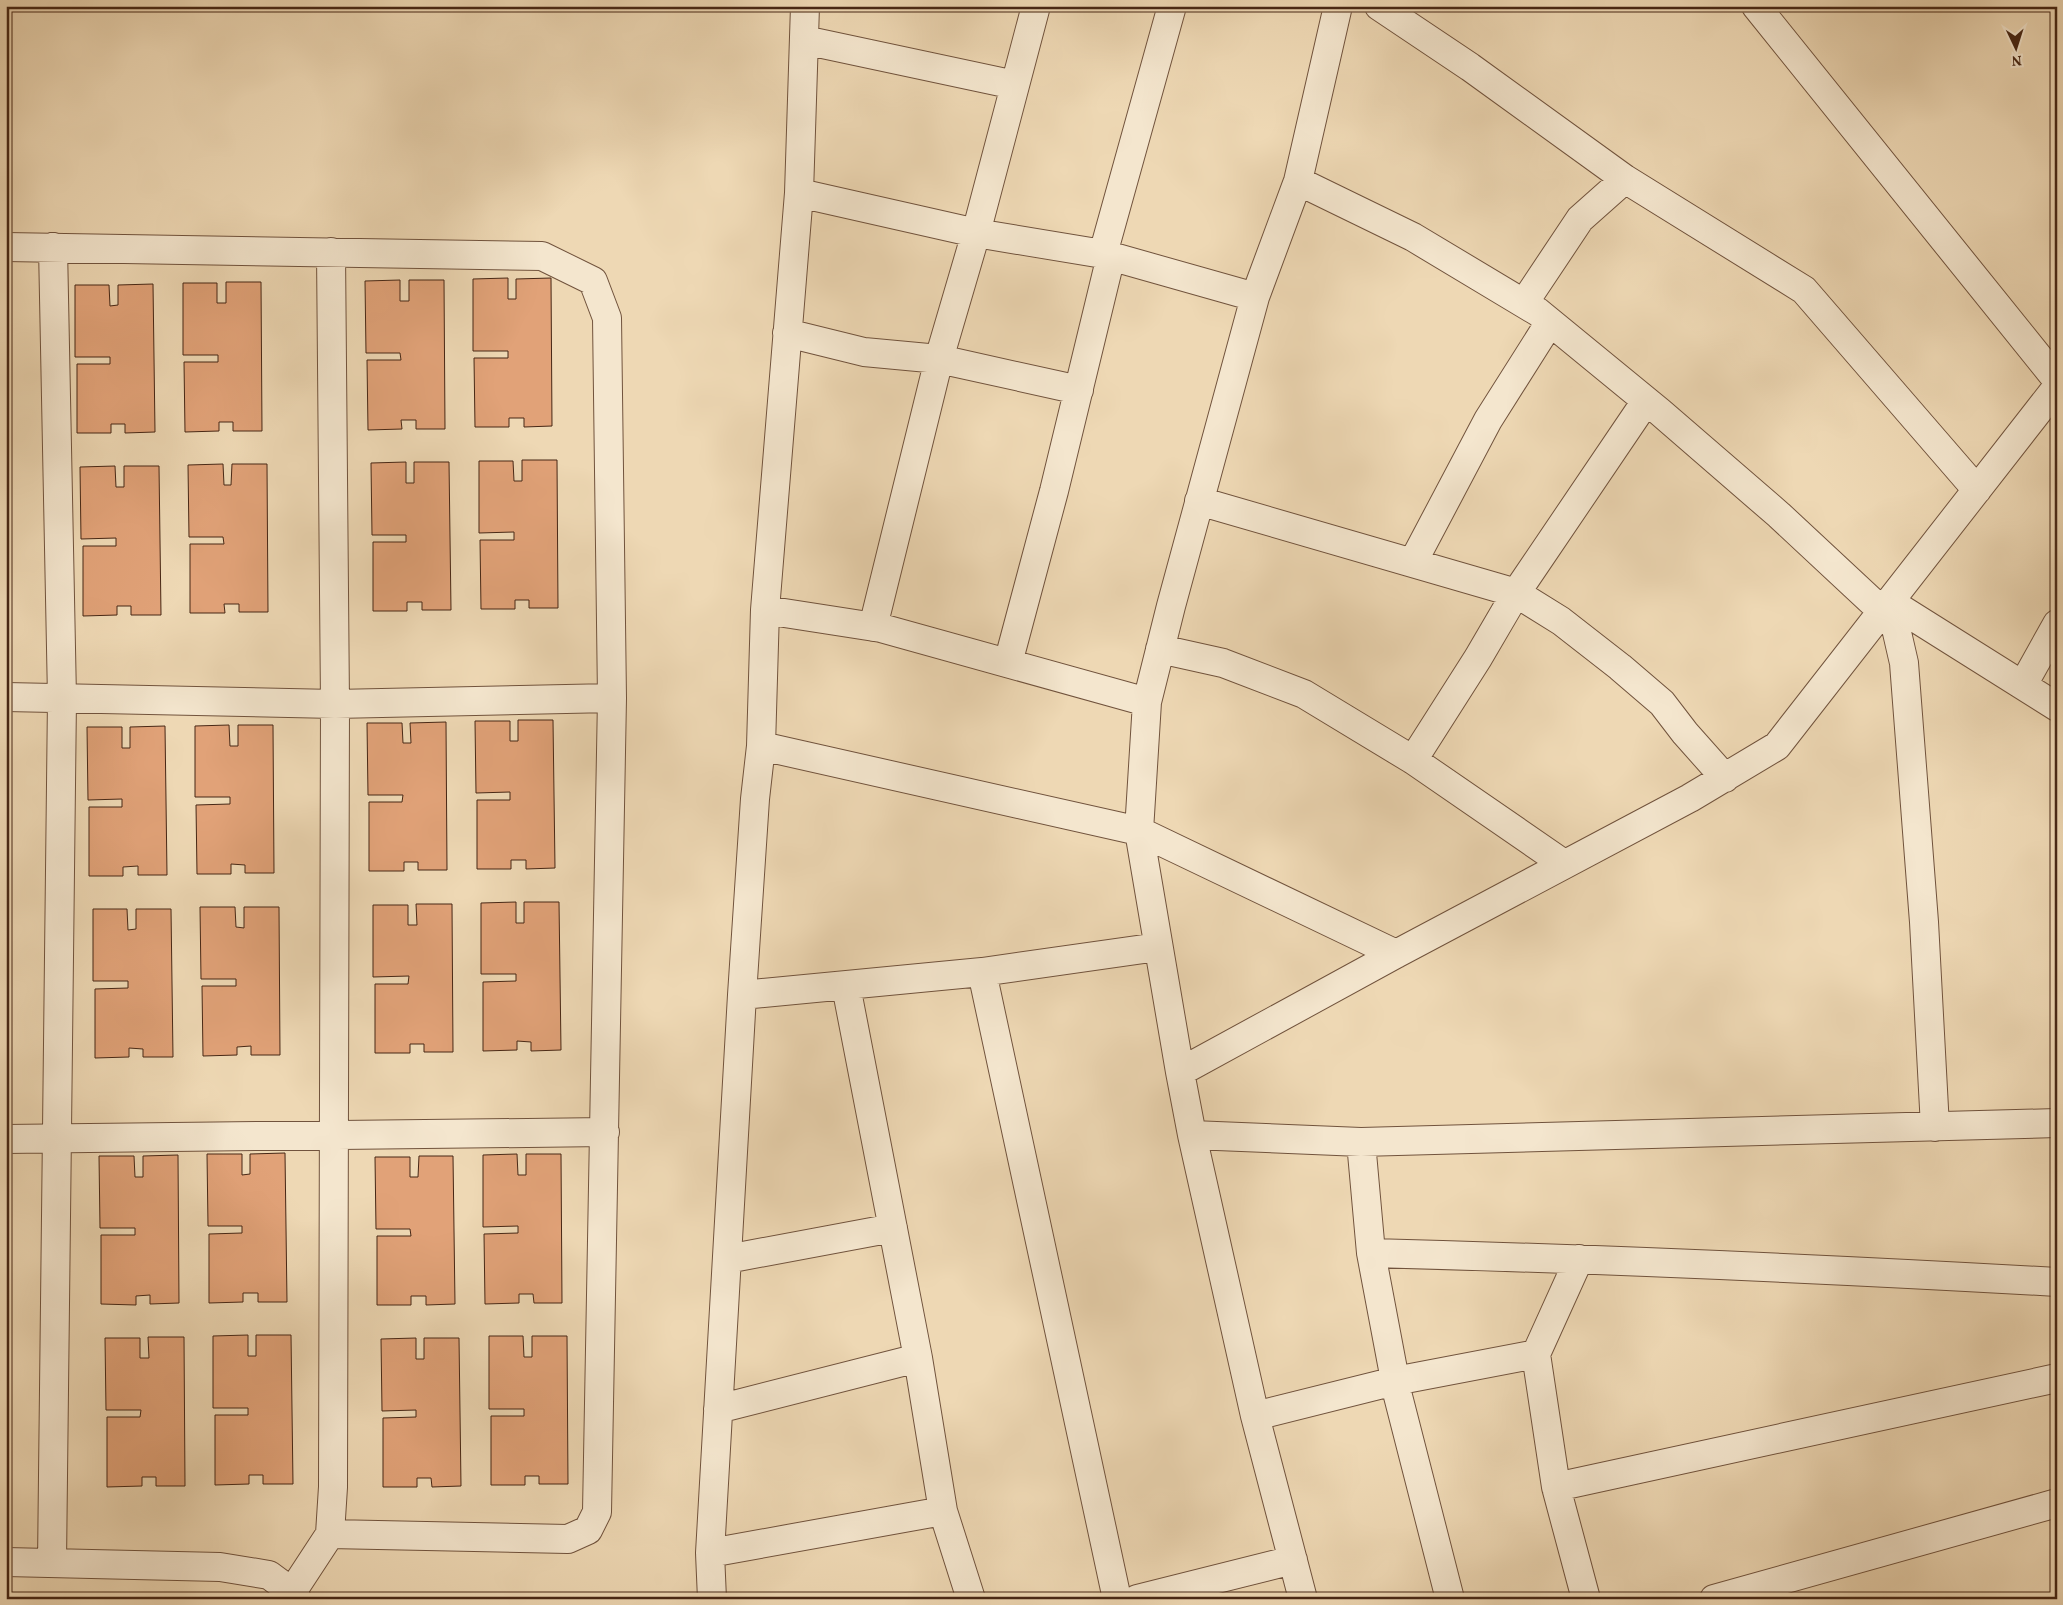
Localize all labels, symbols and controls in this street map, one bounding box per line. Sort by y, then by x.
north arrow [1990,22,2040,72]
text: N [2011,50,2023,69]

